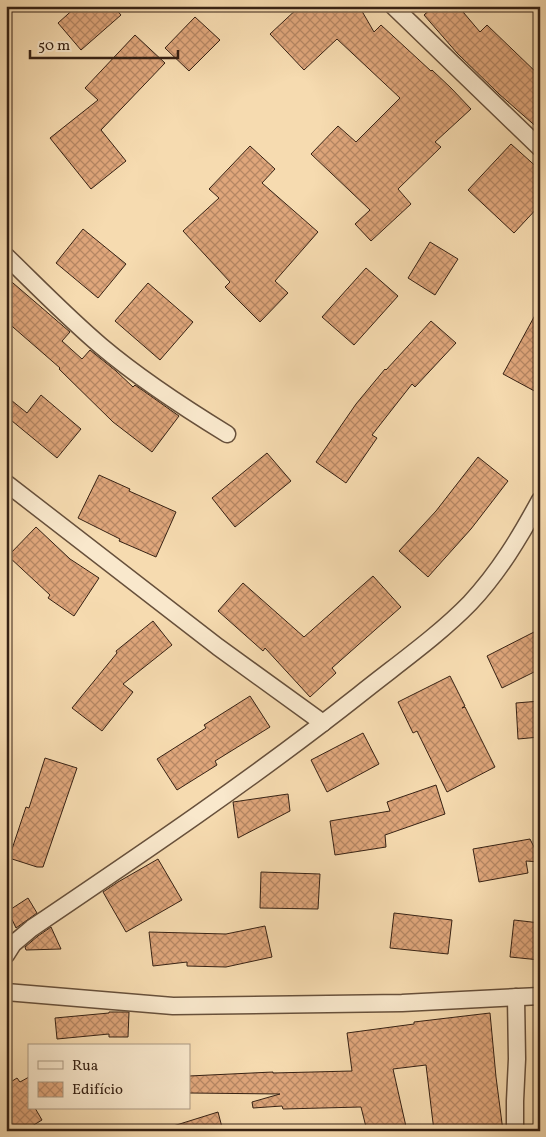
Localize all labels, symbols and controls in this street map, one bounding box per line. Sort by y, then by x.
scale bar [30,28,178,60]
text: 50 m [38,36,70,57]
legend [28,1044,190,1110]
text: Rua [72,1056,98,1077]
text: Edifício [72,1080,123,1101]

